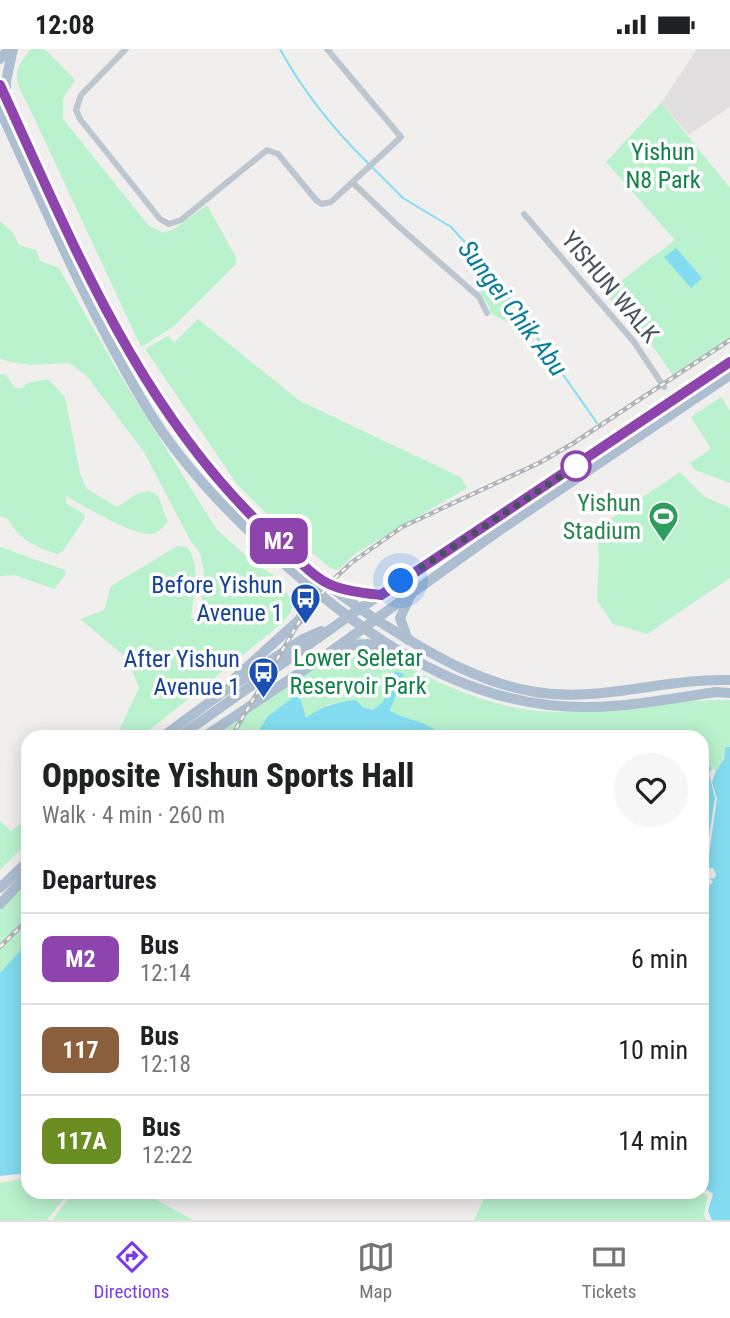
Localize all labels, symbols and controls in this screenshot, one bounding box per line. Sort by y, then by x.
text: 12:08 [35,10,95,40]
park label: Yishun N8 Park [625,138,701,194]
street label: YISHUN WALK [556,226,664,348]
water label: Sungei Chik Abu [452,234,574,382]
unlabelled marker [561,451,591,481]
place label: Yishun Stadium [563,489,641,545]
sports icon: Yishun Stadium [647,500,681,544]
line badge: M2 [247,518,310,564]
text: M2 [264,527,294,555]
your location [383,563,418,598]
place label: Before Yishun Avenue 1 [151,571,283,627]
bus stop icon: Before Yishun Avenue 1 [289,582,323,626]
park label: Lower Seletar Reservoir Park [290,644,427,700]
place label: After Yishun Avenue 1 [124,645,240,701]
bus stop icon: After Yishun Avenue 1 [246,656,280,700]
button: heart [614,753,688,827]
text: Opposite Yishun Sports Hall [42,756,414,795]
text: Walk · 4 min · 260 m [42,802,225,829]
text: Departures [42,865,157,895]
text: Bus [140,930,179,960]
text: 6 min [631,944,688,974]
text: M2 [65,945,96,973]
text: 12:14 [140,960,191,987]
text: Bus [140,1021,179,1051]
text: 10 min [618,1035,688,1065]
text: 117 [62,1036,99,1064]
text: 12:18 [140,1051,191,1078]
text: Bus [142,1112,181,1142]
text: 14 min [618,1126,688,1156]
text: 117A [56,1127,107,1155]
text: 12:22 [142,1142,193,1169]
tab: Directions [94,1238,169,1303]
tab: Map [357,1238,395,1303]
tab: Tickets [582,1238,636,1303]

